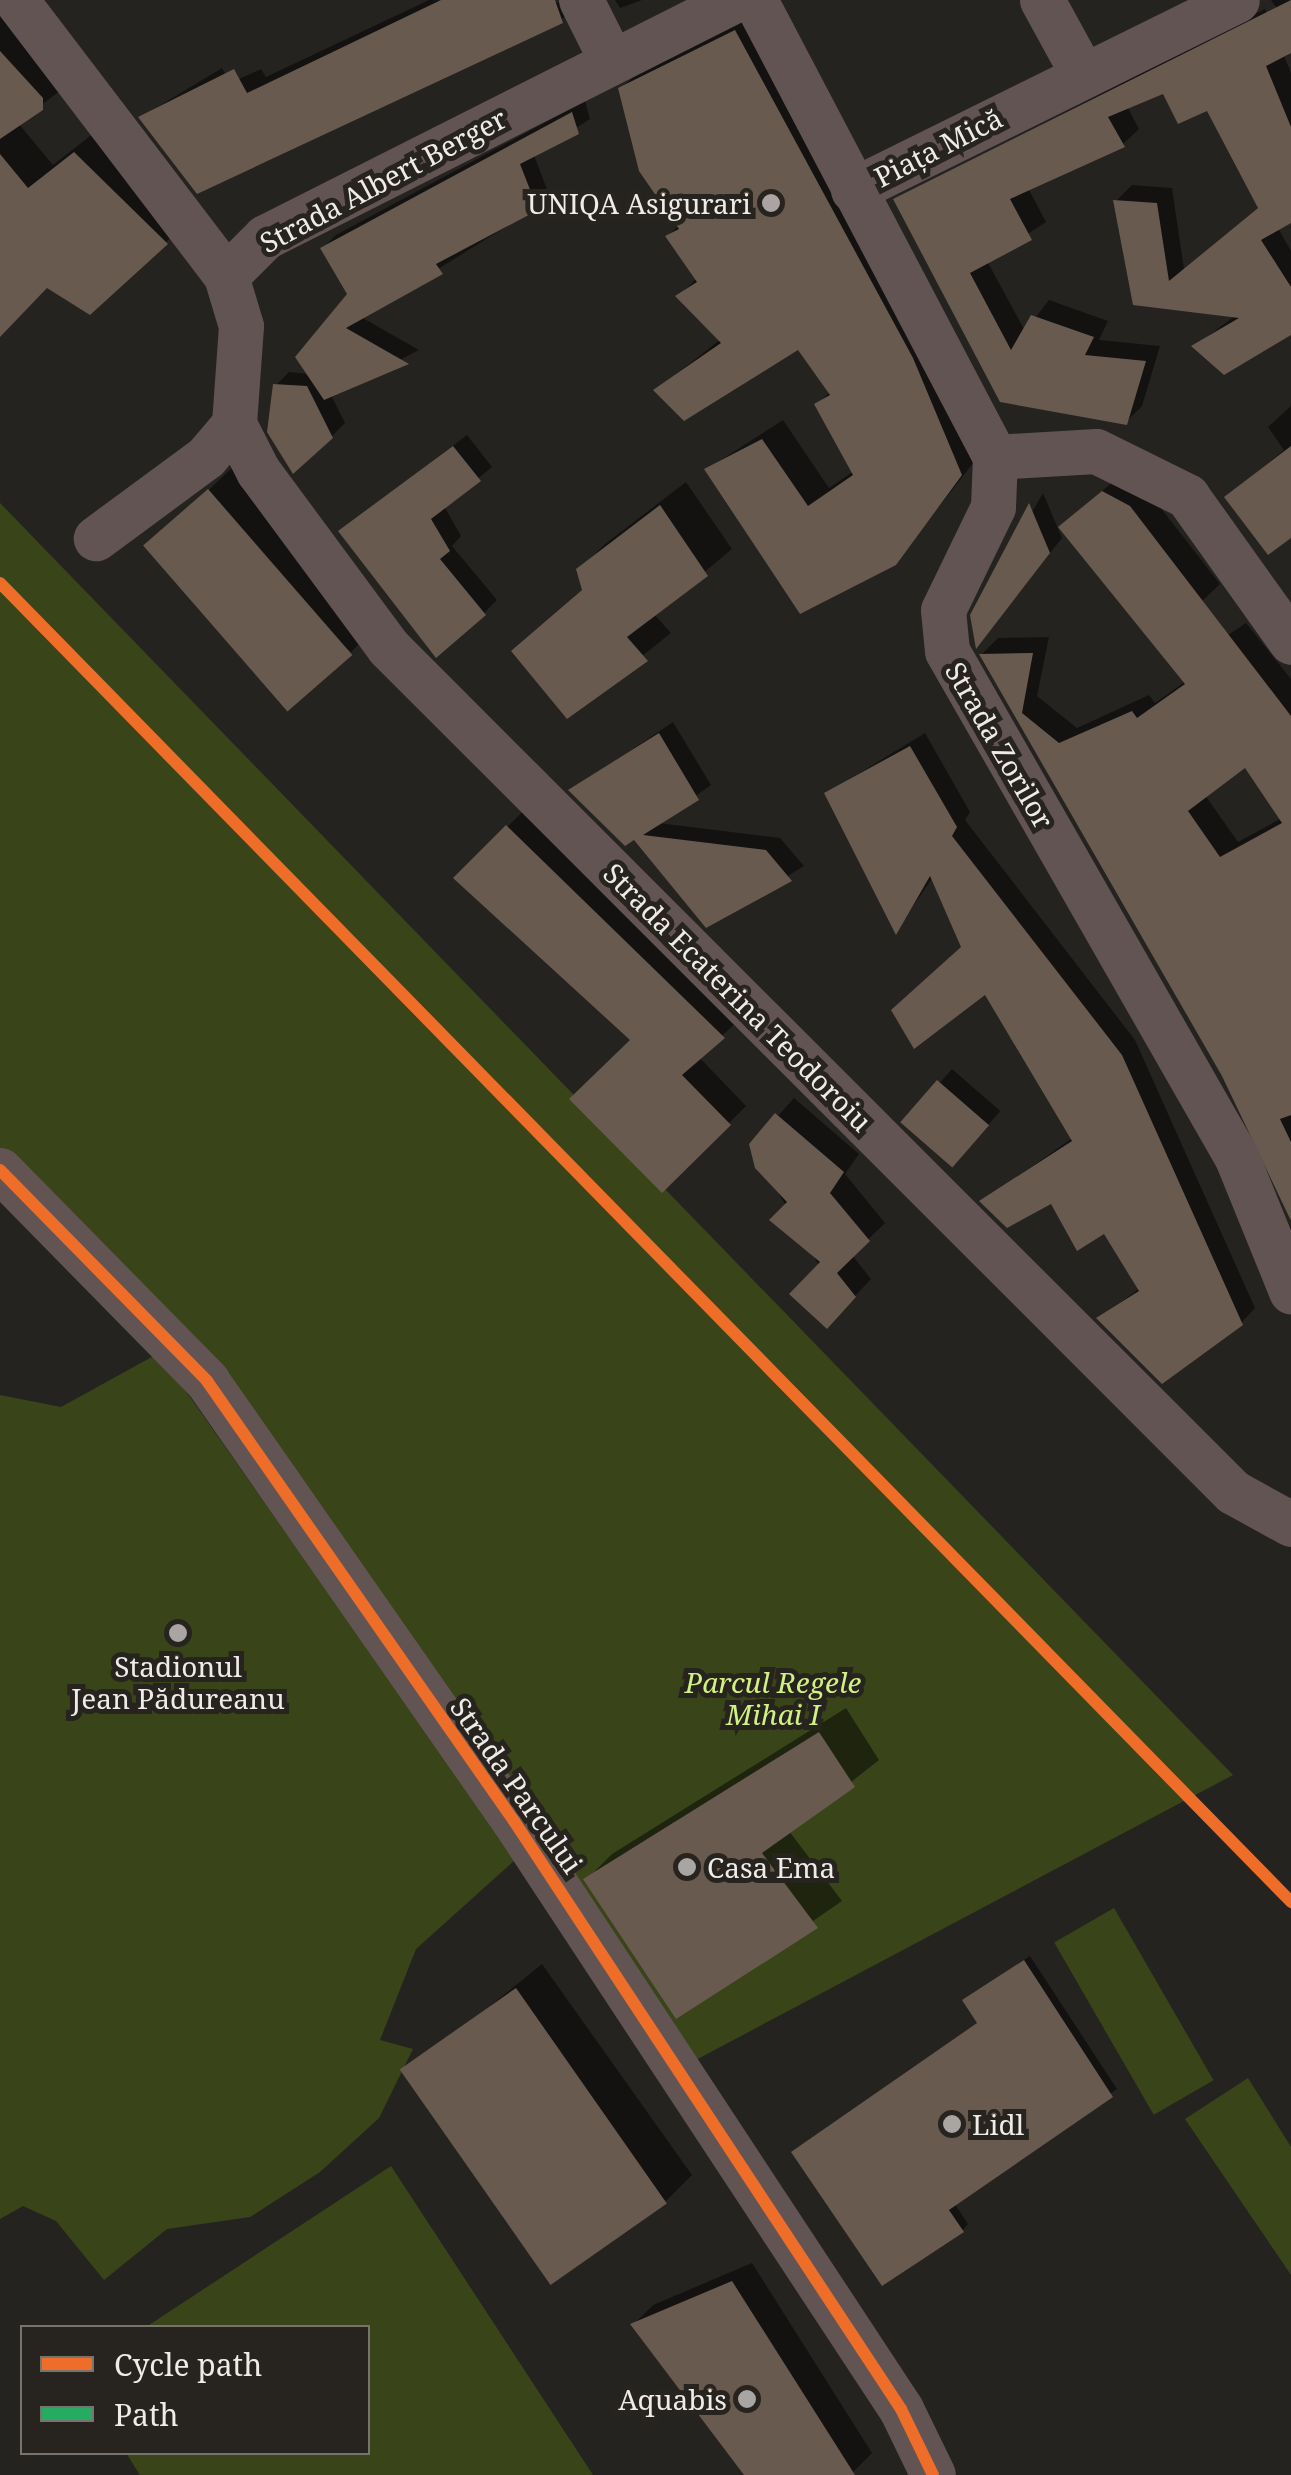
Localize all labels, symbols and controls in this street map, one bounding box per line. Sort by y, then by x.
street label: Piața Mică [868,100,1008,194]
street label: Strada Albert Berger [254,101,512,259]
place label: UNIQA Asigurari [527,186,751,220]
marker: UNIQA Asigurari [760,192,782,214]
street label: Strada Zorilor [939,656,1061,834]
street label: Strada Ecaterina Teodoroiu [597,856,879,1138]
marker: Stadionul Jean Pădureanu [167,1622,189,1644]
place label: Stadionul Jean Pădureanu [71,1649,285,1715]
park label: Parcul Regele Mihai I [685,1665,861,1731]
street label: Strada Parcului [444,1691,590,1879]
place label: Casa Ema [707,1850,835,1884]
marker: Casa Ema [676,1856,698,1878]
place label: Lidl [972,2107,1024,2141]
marker: Lidl [941,2113,963,2135]
legend [20,2325,370,2455]
text: Cycle path [114,2344,262,2385]
place label: Aquabis [618,2382,727,2416]
marker: Aquabis [736,2388,758,2410]
text: Path [114,2394,179,2435]

